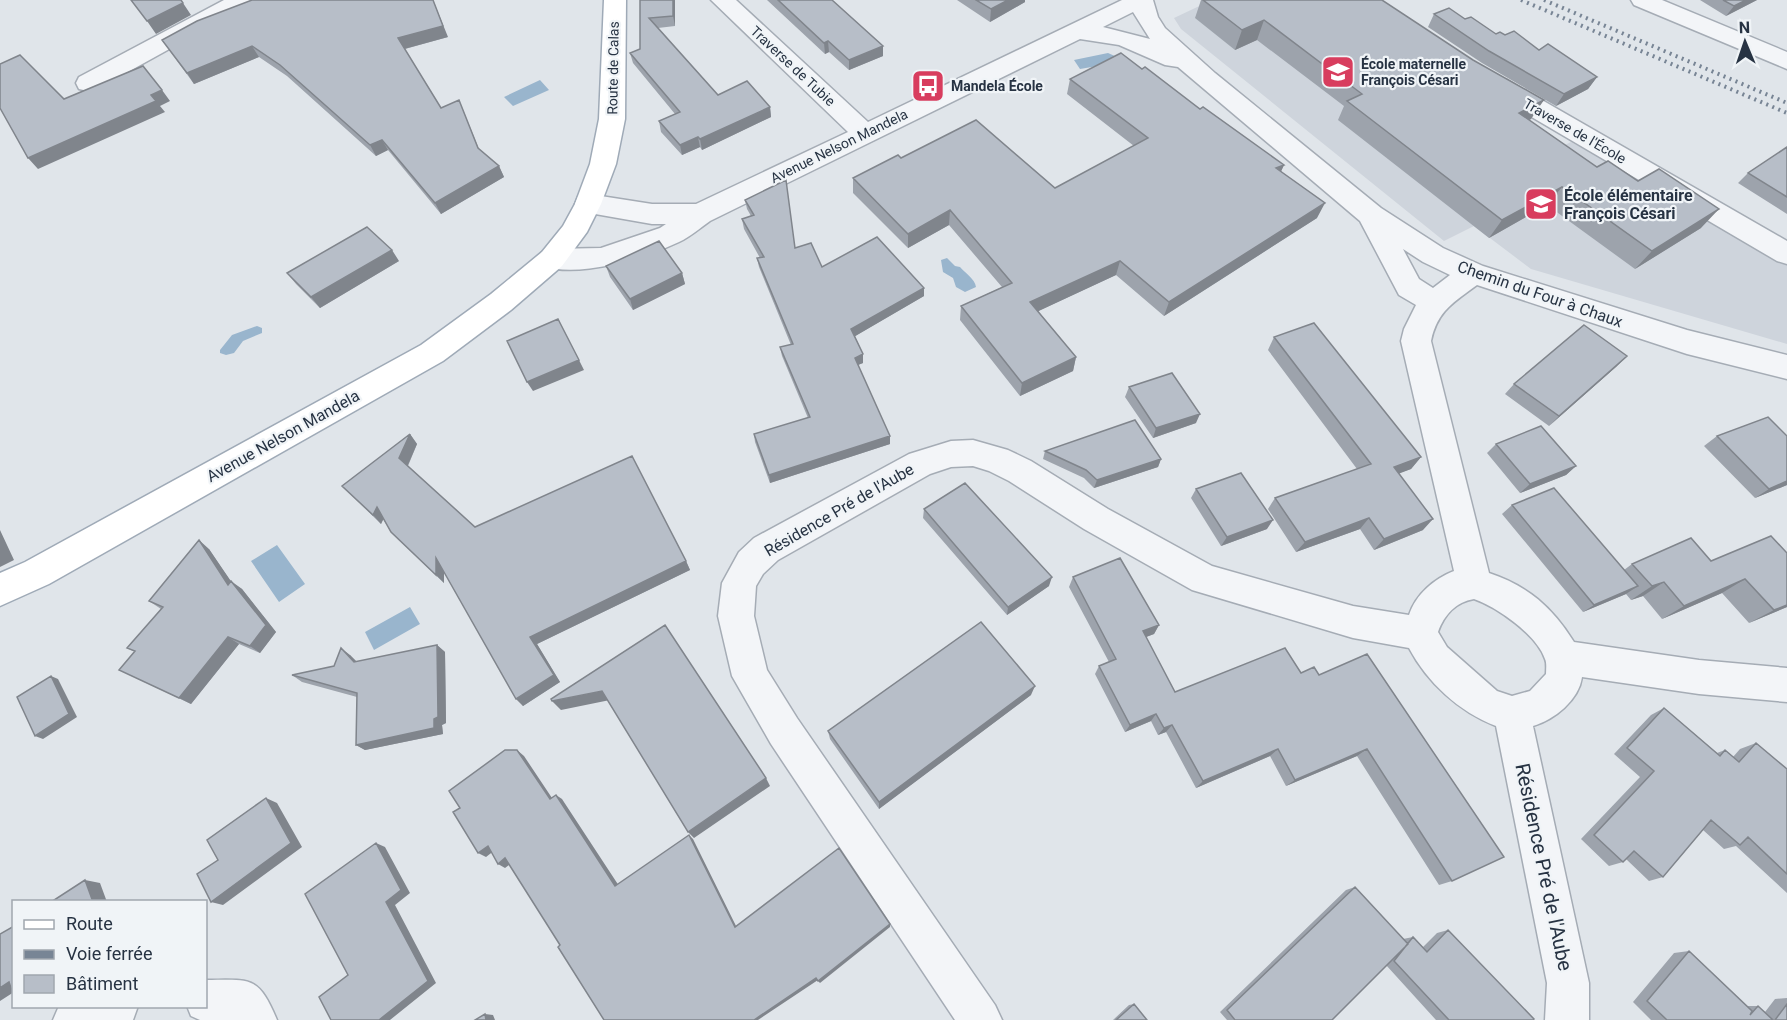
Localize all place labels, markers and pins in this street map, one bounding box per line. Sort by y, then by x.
school or university icon: École maternelle François Césari [1320,54,1356,90]
place label: École maternelle François Césari [1361,55,1467,88]
bus stop icon: Mandela École [910,68,946,104]
place label: Mandela École [951,77,1043,94]
school or university icon: École élémentaire François Césari [1523,186,1559,222]
place label: École élémentaire François Césari [1564,186,1693,223]

